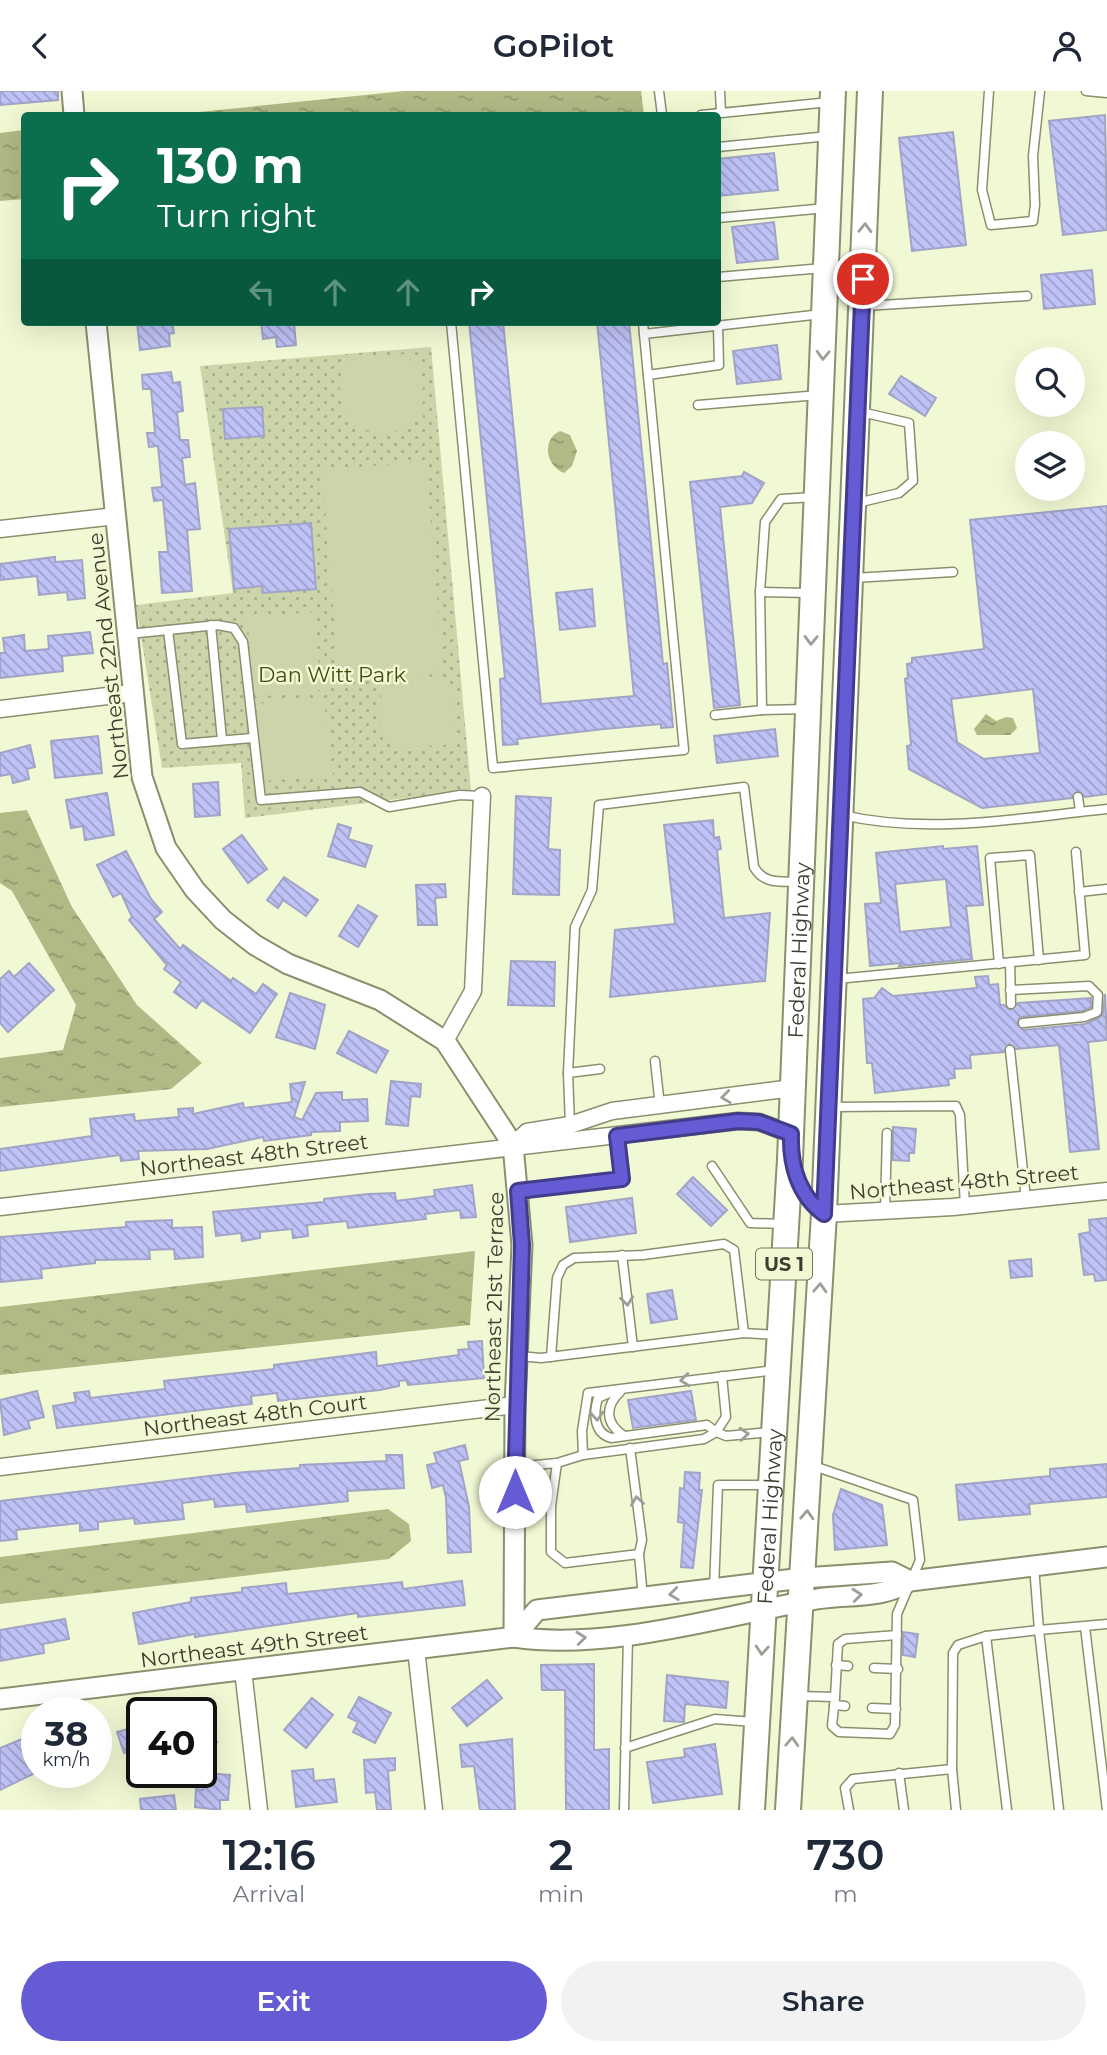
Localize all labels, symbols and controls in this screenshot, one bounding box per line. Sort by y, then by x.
text: GoPilot [493,26,614,65]
icon: back [21,27,59,65]
icon: person [1048,27,1086,65]
text: 130 m [157,136,304,195]
icon: right [42,140,133,231]
text: Turn right [157,196,317,235]
one-way arrow [857,222,873,233]
pin [833,249,893,309]
icon: arrive [844,260,882,298]
icon: left [243,273,281,311]
icon: ahead [316,273,354,311]
icon: ahead [389,273,427,311]
icon: right [462,273,500,311]
map controls [1015,347,1085,501]
button: search [1015,347,1085,417]
one-way arrow [816,350,831,361]
button: layers [1015,431,1085,501]
street label: Northeast 22nd Avenue [83,531,133,781]
one-way arrow [803,635,818,646]
park label: Dan Witt Park [258,662,406,687]
street label: Federal Highway [782,861,814,1039]
one-way arrow [720,1089,732,1104]
street label: Northeast 48th Street [138,1129,370,1181]
street label: Northeast 48th Street [848,1160,1080,1204]
street label: Northeast 21st Terrace [479,1191,509,1423]
road number: US 1 [756,1249,812,1280]
one-way arrow [812,1282,827,1293]
one-way arrow [620,1295,635,1307]
one-way arrow [680,1372,691,1387]
street label: Northeast 48th Court [142,1389,368,1441]
one-way arrow [589,1411,604,1422]
one-way arrow [739,1427,750,1442]
street label: Federal Highway [752,1427,787,1605]
position arrow [478,1455,552,1529]
one-way arrow [629,1495,644,1507]
one-way arrow [799,1509,814,1520]
one-way arrow [669,1586,680,1601]
one-way arrow [852,1588,863,1603]
street label: Northeast 49th Street [139,1620,369,1672]
one-way arrow [576,1631,587,1646]
one-way arrow [755,1644,770,1655]
speed limit sign: 40 [126,1697,217,1788]
text: 38 [45,1712,88,1755]
one-way arrow [785,1736,800,1747]
text: km/h [42,1749,91,1771]
text: 12:16 [222,1829,316,1881]
text: 2 [549,1829,573,1881]
text: 730 [807,1829,885,1881]
text: Arrival [233,1880,305,1908]
text: min [538,1880,584,1908]
text: m [833,1880,858,1908]
button: Exit [21,1961,547,2041]
button: Share [561,1961,1086,2041]

